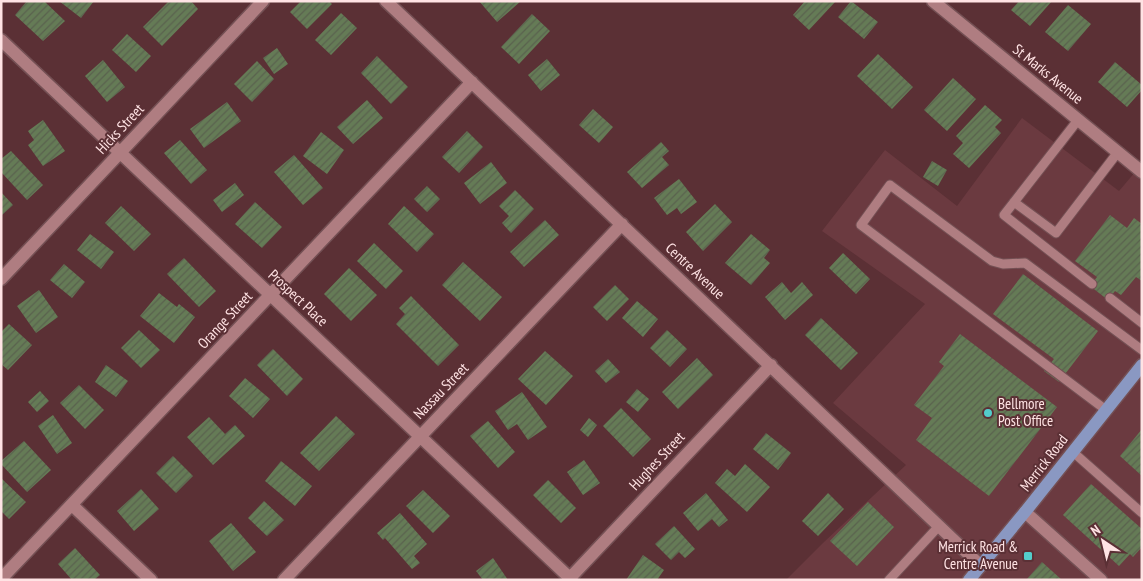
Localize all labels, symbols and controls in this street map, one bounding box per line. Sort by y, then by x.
street label: St Marks Avenue [1009,39,1087,108]
street label: Hicks Street [92,100,148,158]
street label: Centre Avenue [662,238,729,303]
street label: Prospect Place [265,265,332,330]
street label: Orange Street [193,287,256,352]
street label: Nassau Street [409,359,472,423]
place label: Bellmore Post Office [998,394,1053,430]
marker: Bellmore Post Office [982,407,994,419]
street label: Hughes Street [625,427,689,494]
street label: Merrick Road [1016,431,1072,495]
north arrow [1078,516,1128,566]
text: N [1087,521,1104,540]
place label: Merrick Road & Centre Avenue [938,537,1018,573]
marker: Merrick Road & Centre Avenue [1022,550,1034,562]

